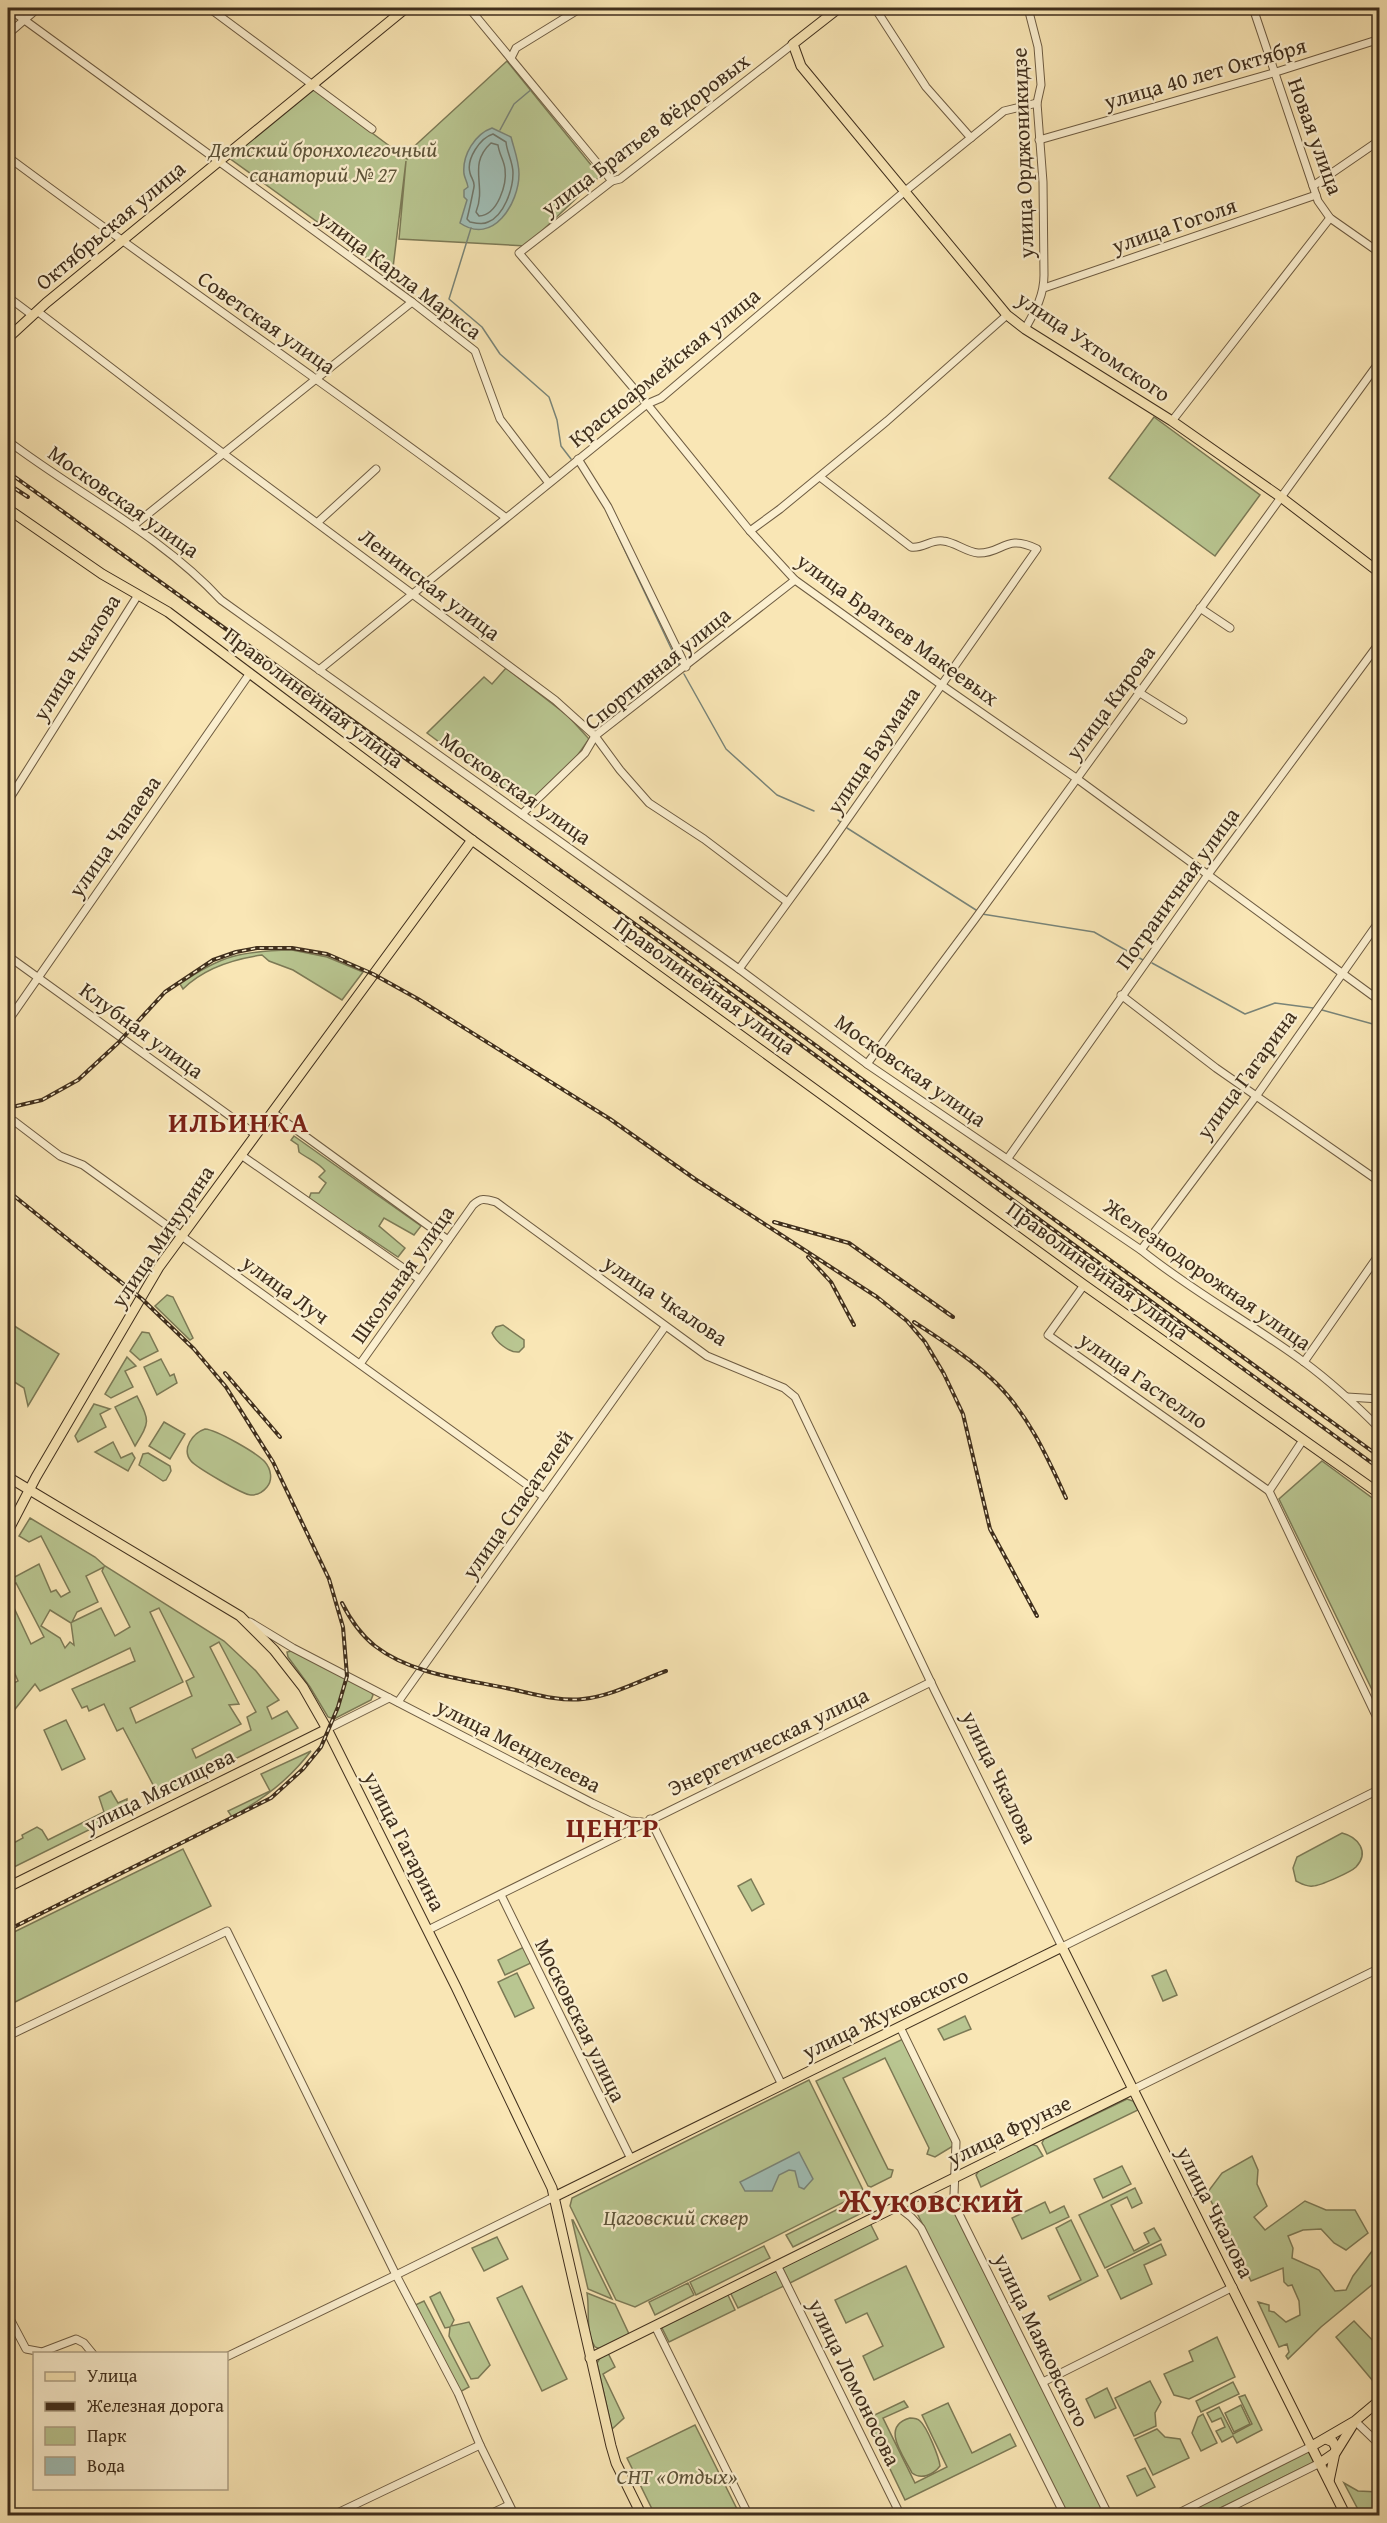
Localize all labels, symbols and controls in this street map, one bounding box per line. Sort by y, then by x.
street label: улица 40 лет Октября [1099,29,1310,117]
street label: улица Братьев Фёдоровых [533,44,757,224]
street label: улица Орджоникидзе [1002,47,1042,260]
street label: Новая улица [1280,73,1352,199]
park label: Детский бронхолегочный санаторий № 27 [207,133,437,190]
street label: Октябрьская улица [28,152,192,297]
street label: улица Гоголя [1106,189,1241,262]
street label: улица Карла Маркса [310,201,489,347]
street label: Советская улица [191,262,343,382]
street label: Красноармейская улица [561,279,767,454]
street label: улица Ухтомского [1010,282,1177,409]
street label: Московская улица [42,437,207,566]
street label: Ленинская улица [352,520,508,648]
street label: улица Братьев Макеевых [789,544,1006,714]
street label: улица Чкалова [24,587,128,727]
street label: Спортивная улица [577,598,738,737]
street label: Праволинейная улица [217,618,411,776]
street label: улица Кирова [1057,638,1163,767]
street label: улица Баумана [818,679,928,821]
street label: Московская улица [434,724,599,853]
street label: улица Чапаева [59,768,168,904]
street label: Пограничная улица [1107,800,1247,976]
street label: Праволинейная улица [607,908,803,1062]
street label: Клубная улица [73,974,211,1086]
street label: улица Гагарина [1187,1002,1304,1146]
street label: Московская улица [829,1006,994,1135]
district label: ИЛЬИНКА [168,1101,310,1142]
street label: улица Мичурина [102,1158,222,1314]
street label: Железнодорожная улица [1097,1190,1319,1358]
street label: Праволинейная улица [1000,1193,1196,1347]
street label: Школьная улица [342,1198,462,1350]
street label: улица Луч [235,1246,337,1332]
street label: улица Чкалова [596,1246,735,1354]
street label: улица Гастелло [1072,1323,1215,1437]
street label: улица Спасателей [453,1423,581,1586]
street label: Энергетическая улица [662,1678,874,1804]
street label: улица Менделеева [430,1689,607,1801]
street label: улица Чкалова [954,1704,1046,1849]
street label: улица Мясищева [77,1739,240,1841]
street label: улица Гагарина [355,1765,454,1917]
district label: ЦЕНТР [566,1806,660,1847]
street label: Московская улица [527,1933,635,2108]
street label: улица Жуковского [796,1959,974,2068]
street label: улица Фрунзе [941,2086,1076,2174]
street label: улица Чкалова [1169,2140,1263,2284]
district label: Жуковский [838,2175,1023,2224]
park label: Цаговский сквер [603,2201,749,2233]
street label: улица Маяковского [986,2247,1098,2432]
street label: улица Ломоносова [800,2292,910,2472]
legend [33,2352,228,2490]
text: Улица [87,2362,138,2389]
text: Железная дорога [86,2392,224,2419]
text: Парк [87,2422,127,2449]
text: Вода [87,2452,125,2479]
park label: СНТ «Отдых» [617,2460,737,2492]

